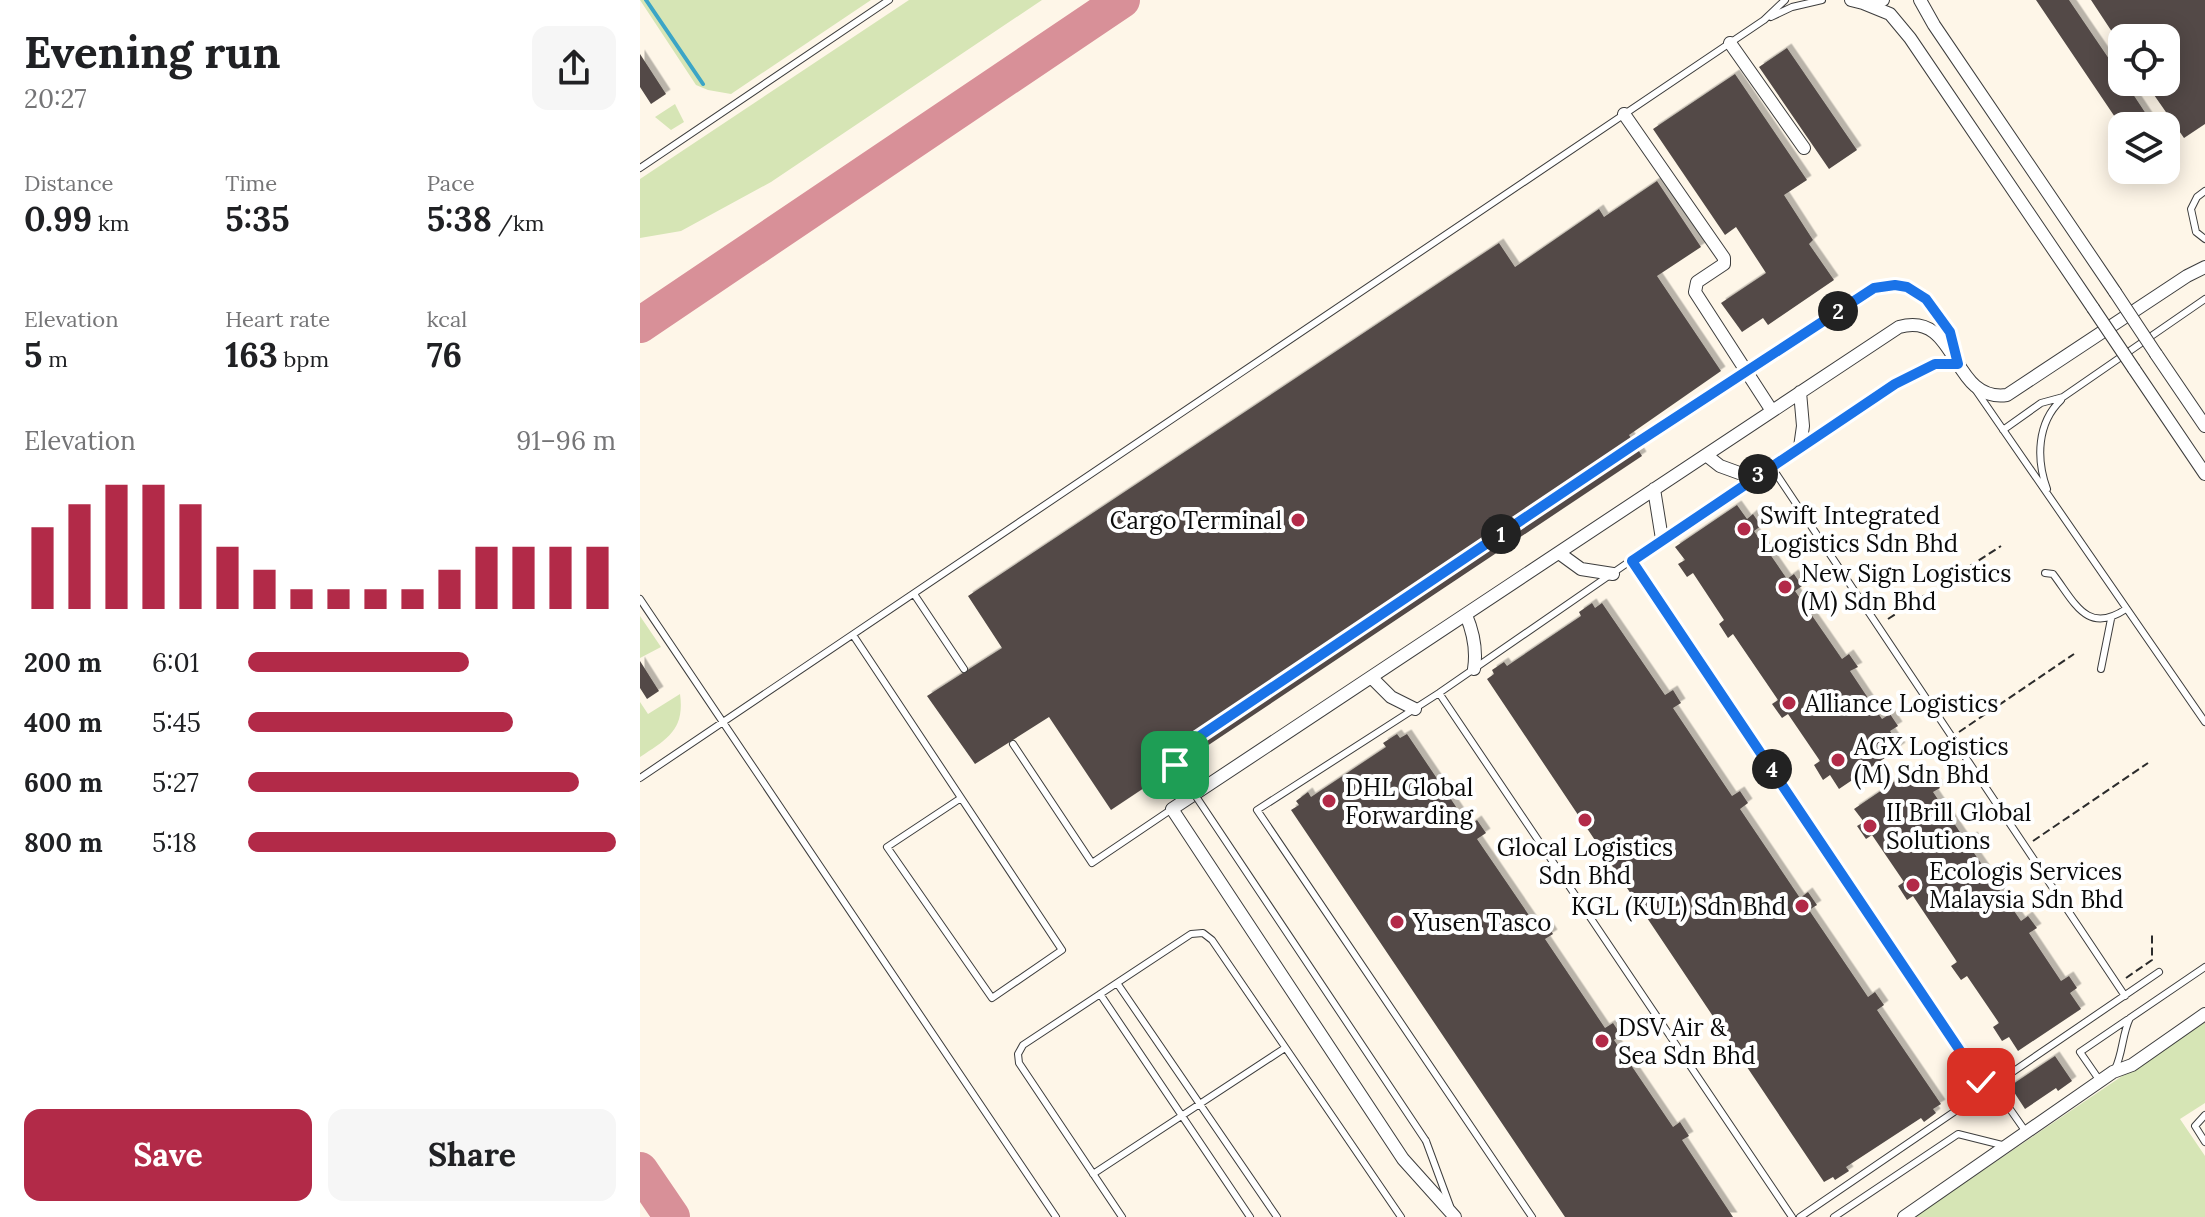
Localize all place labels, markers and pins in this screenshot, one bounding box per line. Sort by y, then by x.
pin: 2 [1818,291,1858,331]
pin: 3 [1738,454,1778,494]
place label: Swift Integrated Logistics Sdn Bhd [1760,500,1958,559]
place label: Cargo Terminal [1110,505,1282,536]
marker: Cargo Terminal [1289,511,1307,529]
pin: 1 [1481,514,1521,554]
marker: Swift Integrated Logistics Sdn Bhd [1735,520,1753,538]
place label: New Sign Logistics (M) Sdn Bhd [1801,558,2011,617]
marker: New Sign Logistics (M) Sdn Bhd [1776,578,1794,596]
place label: Alliance Logistics [1804,688,1998,719]
marker: Alliance Logistics [1780,694,1798,712]
pin [1141,731,1209,799]
place label: AGX Logistics (M) Sdn Bhd [1853,731,2009,790]
pin: 4 [1752,749,1792,789]
marker: AGX Logistics (M) Sdn Bhd [1829,751,1847,769]
place label: DHL Global Forwarding [1345,772,1474,831]
marker: DHL Global Forwarding [1320,792,1338,810]
place label: II Brill Global Solutions [1886,797,2031,856]
marker: Glocal Logistics Sdn Bhd [1576,811,1594,829]
marker: II Brill Global Solutions [1861,817,1879,835]
place label: Glocal Logistics Sdn Bhd [1497,832,1673,891]
place label: Ecologis Services Malaysia Sdn Bhd [1929,856,2124,915]
marker: Ecologis Services Malaysia Sdn Bhd [1904,876,1922,894]
place label: KGL (KUL) Sdn Bhd [1571,891,1786,922]
marker: KGL (KUL) Sdn Bhd [1793,897,1811,915]
place label: Yusen Tasco [1412,907,1551,938]
marker: Yusen Tasco [1388,913,1406,931]
place label: DSV Air & Sea Sdn Bhd [1618,1012,1756,1071]
marker: DSV Air & Sea Sdn Bhd [1593,1032,1611,1050]
pin [1947,1048,2015,1116]

